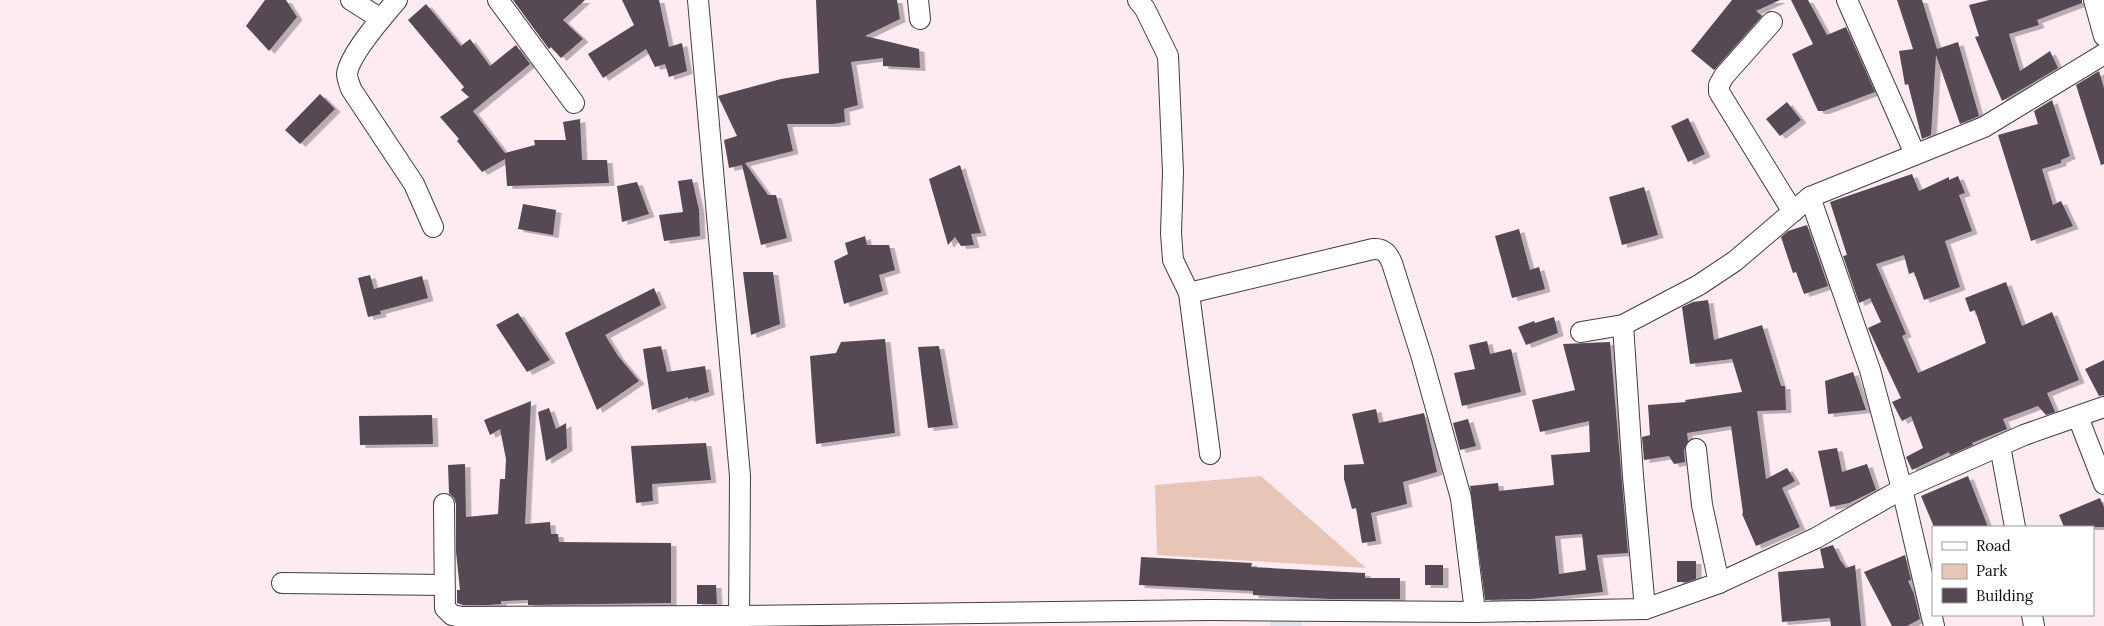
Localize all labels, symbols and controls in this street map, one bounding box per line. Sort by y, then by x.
legend [1932,526,2094,616]
text: Road [1976,536,2011,555]
text: Park [1976,561,2007,580]
text: Building [1976,586,2034,605]

